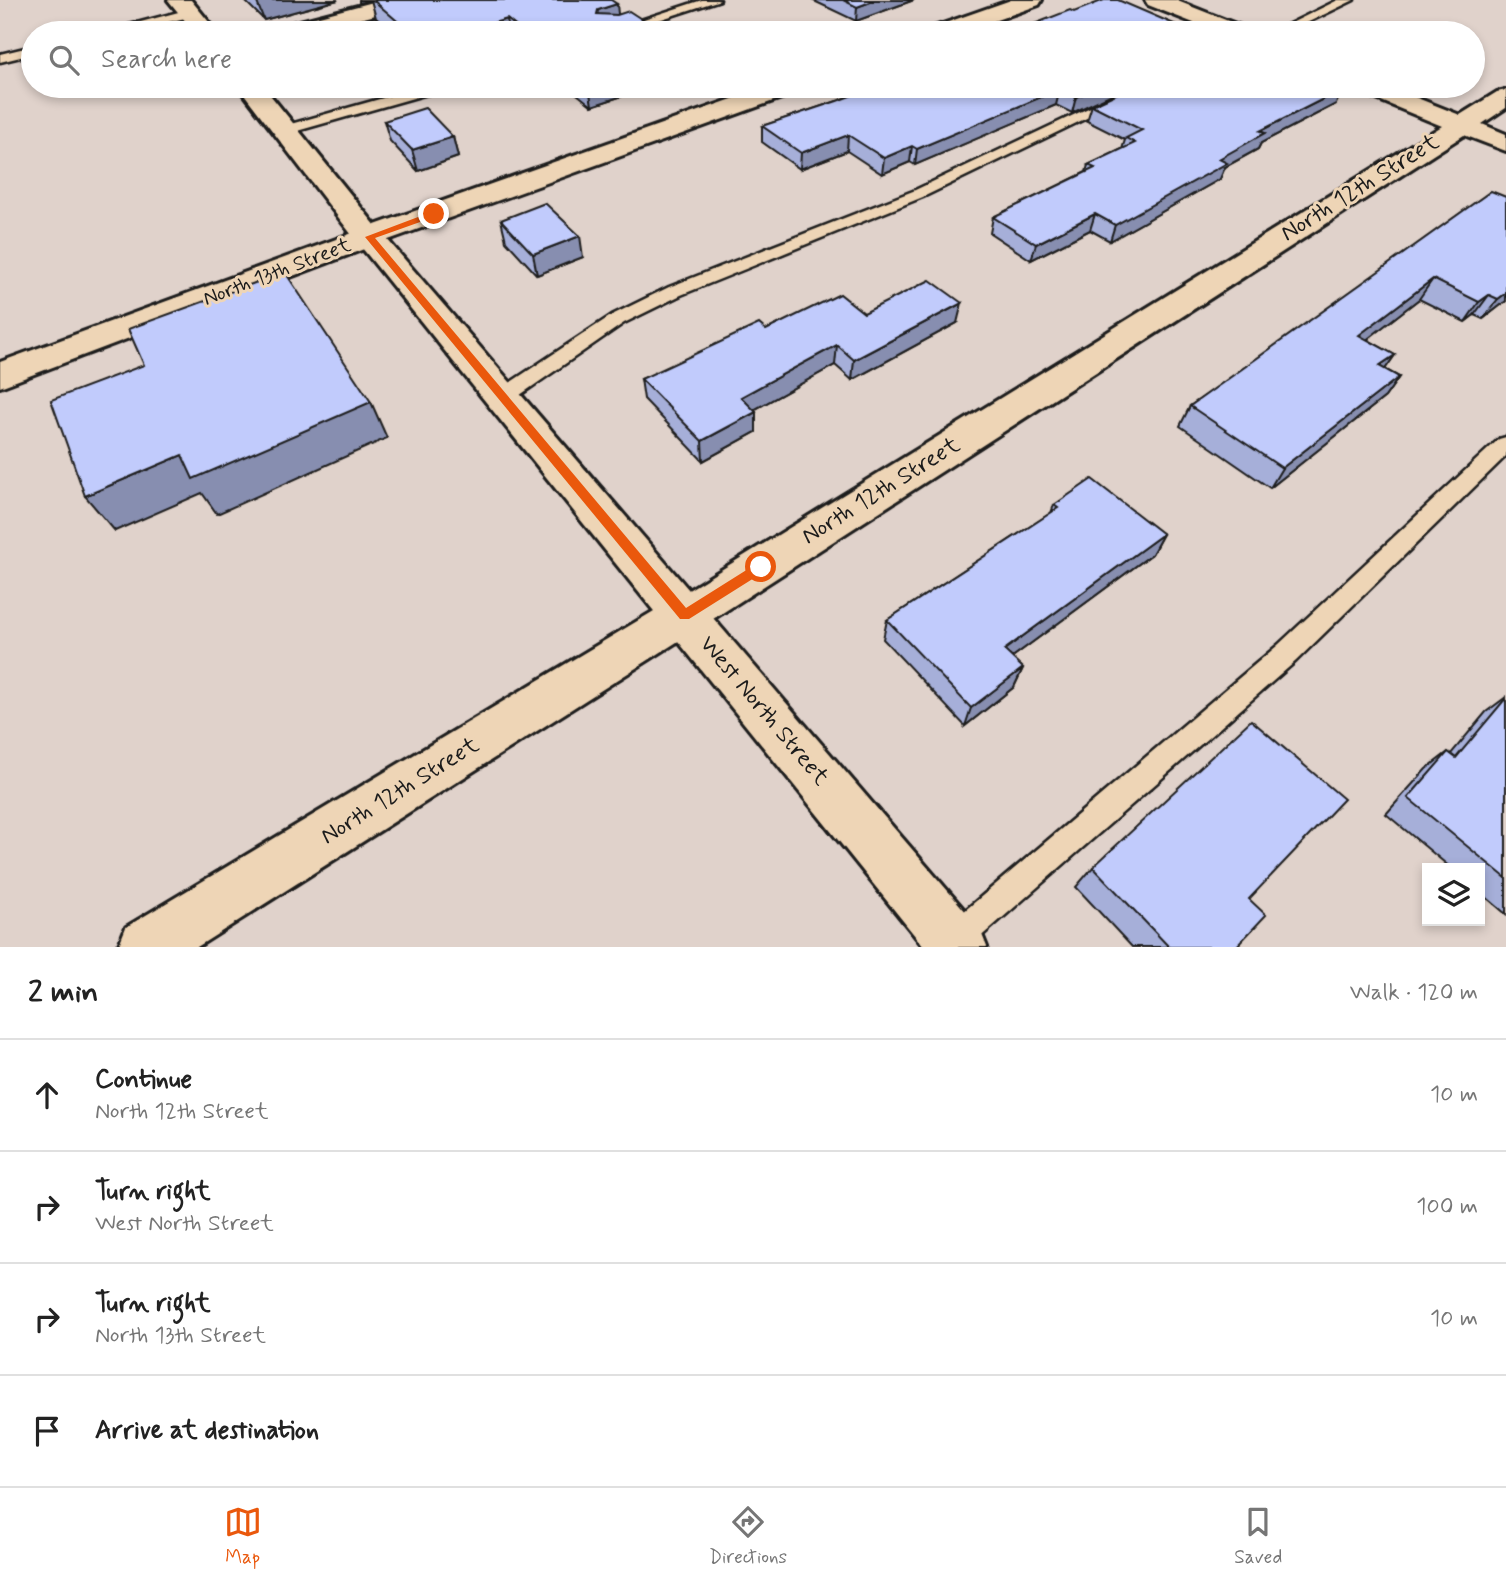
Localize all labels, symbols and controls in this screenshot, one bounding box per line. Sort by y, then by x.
search box [21,21,1485,98]
icon: search [45,41,83,79]
text: Search here [101,43,232,77]
street label: North 12th Street [1275,127,1445,249]
route end [418,198,449,229]
street label: North 13th Street [199,231,356,313]
street label: North 12th Street [796,430,966,552]
route start [745,551,776,582]
street label: West North Street [692,630,836,792]
street label: North 12th Street [315,730,485,852]
map controls [1422,863,1485,926]
button: layers [1422,863,1485,926]
text: 2 min [28,973,98,1012]
text: Walk · 120 m [1350,978,1478,1008]
text: Continue [95,1063,192,1097]
icon: ahead [28,1076,66,1114]
text: 10 m [1430,1080,1478,1110]
text: North 12th Street [95,1097,268,1127]
text: Turn right [95,1175,211,1209]
icon: right [28,1188,66,1226]
text: 100 m [1416,1192,1478,1222]
text: West North Street [95,1209,274,1239]
text: Turn right [95,1287,211,1321]
icon: right [28,1300,66,1338]
text: 10 m [1430,1304,1478,1334]
text: North 13th Street [95,1321,266,1351]
icon: arrive [28,1412,66,1450]
text: Arrive at destination [95,1414,319,1448]
tab: Map [224,1503,262,1570]
tab: Directions [709,1503,787,1570]
tab: Saved [1234,1503,1282,1570]

